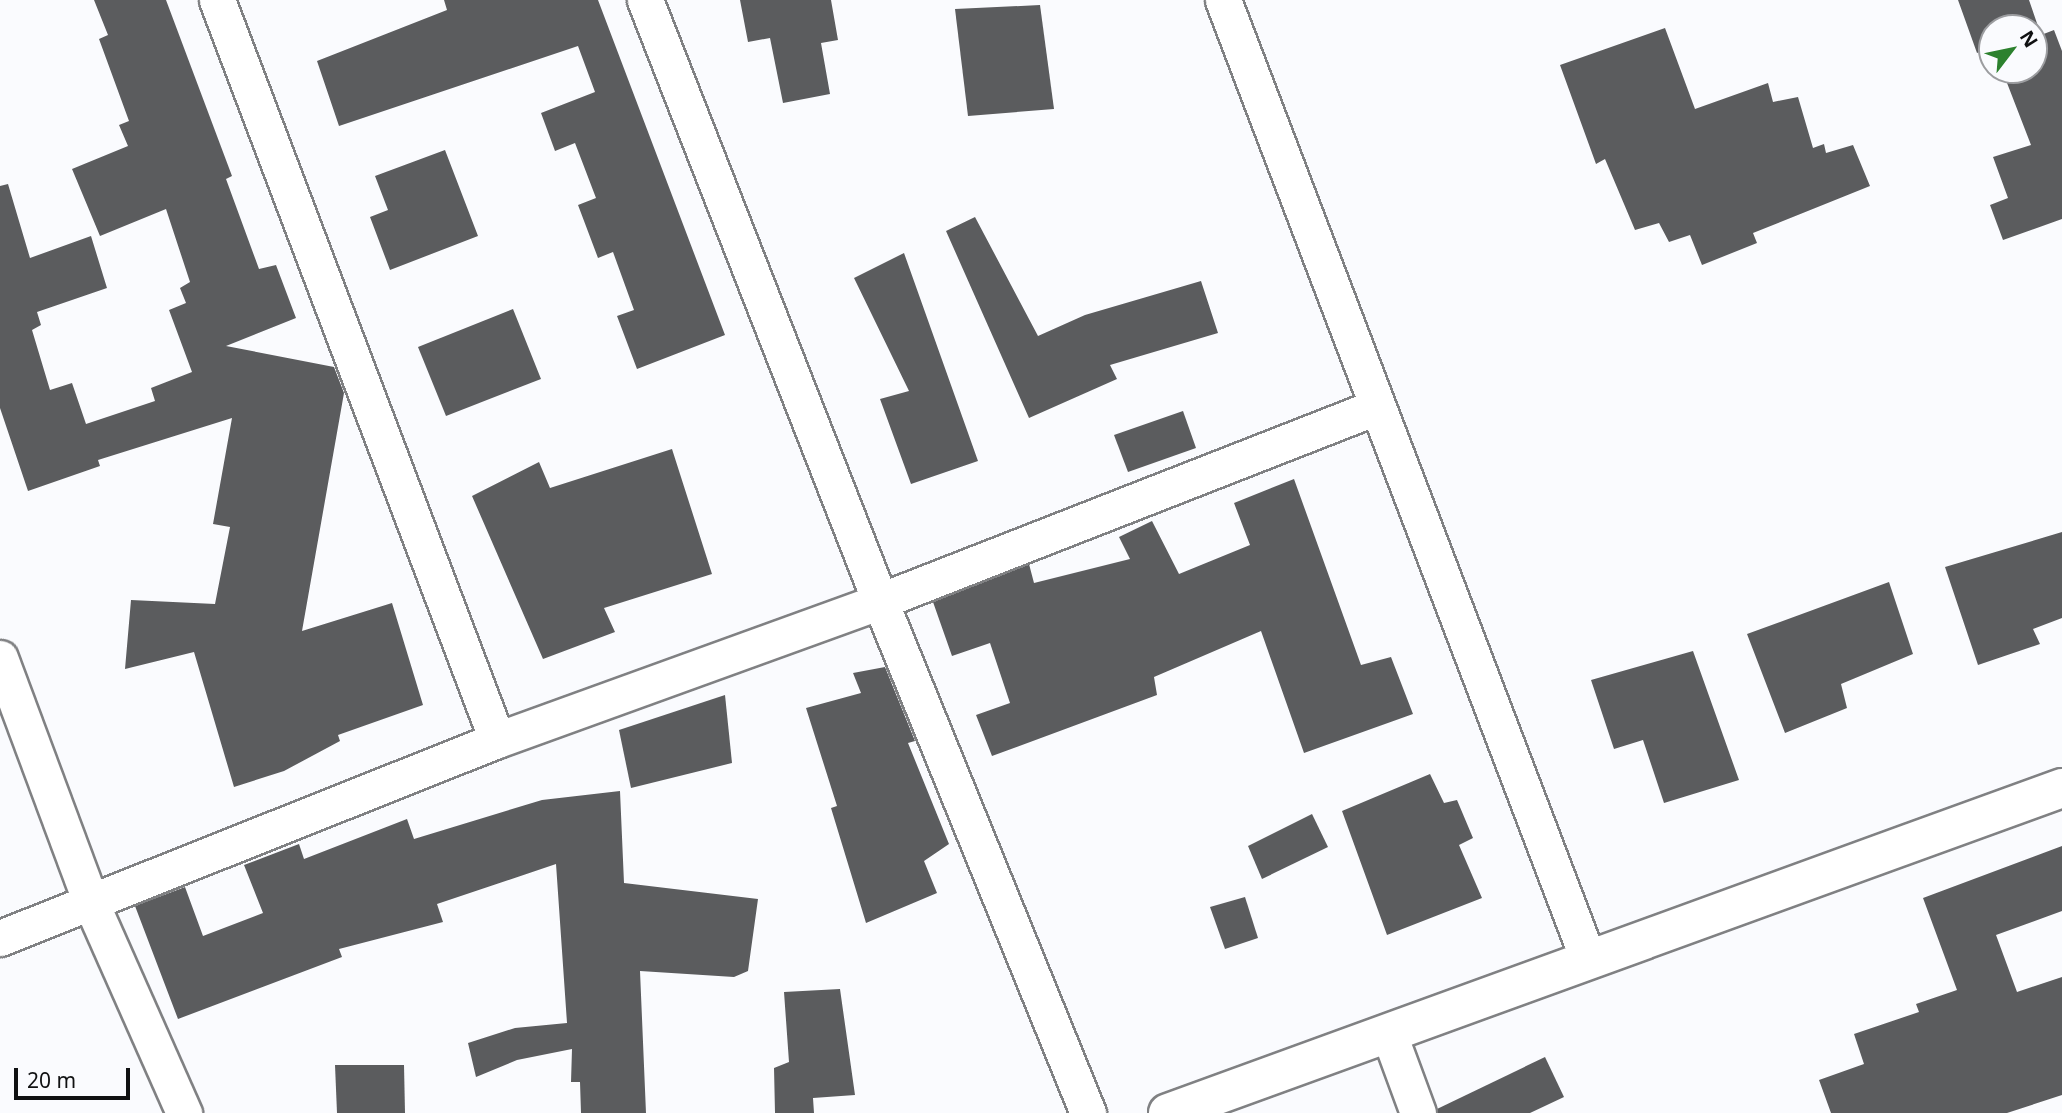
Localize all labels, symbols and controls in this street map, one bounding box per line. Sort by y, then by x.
north arrow [1978,14,2048,84]
text: N [2014,25,2044,52]
scale bar [18,1054,133,1098]
text: 20 m [27,1066,76,1094]

